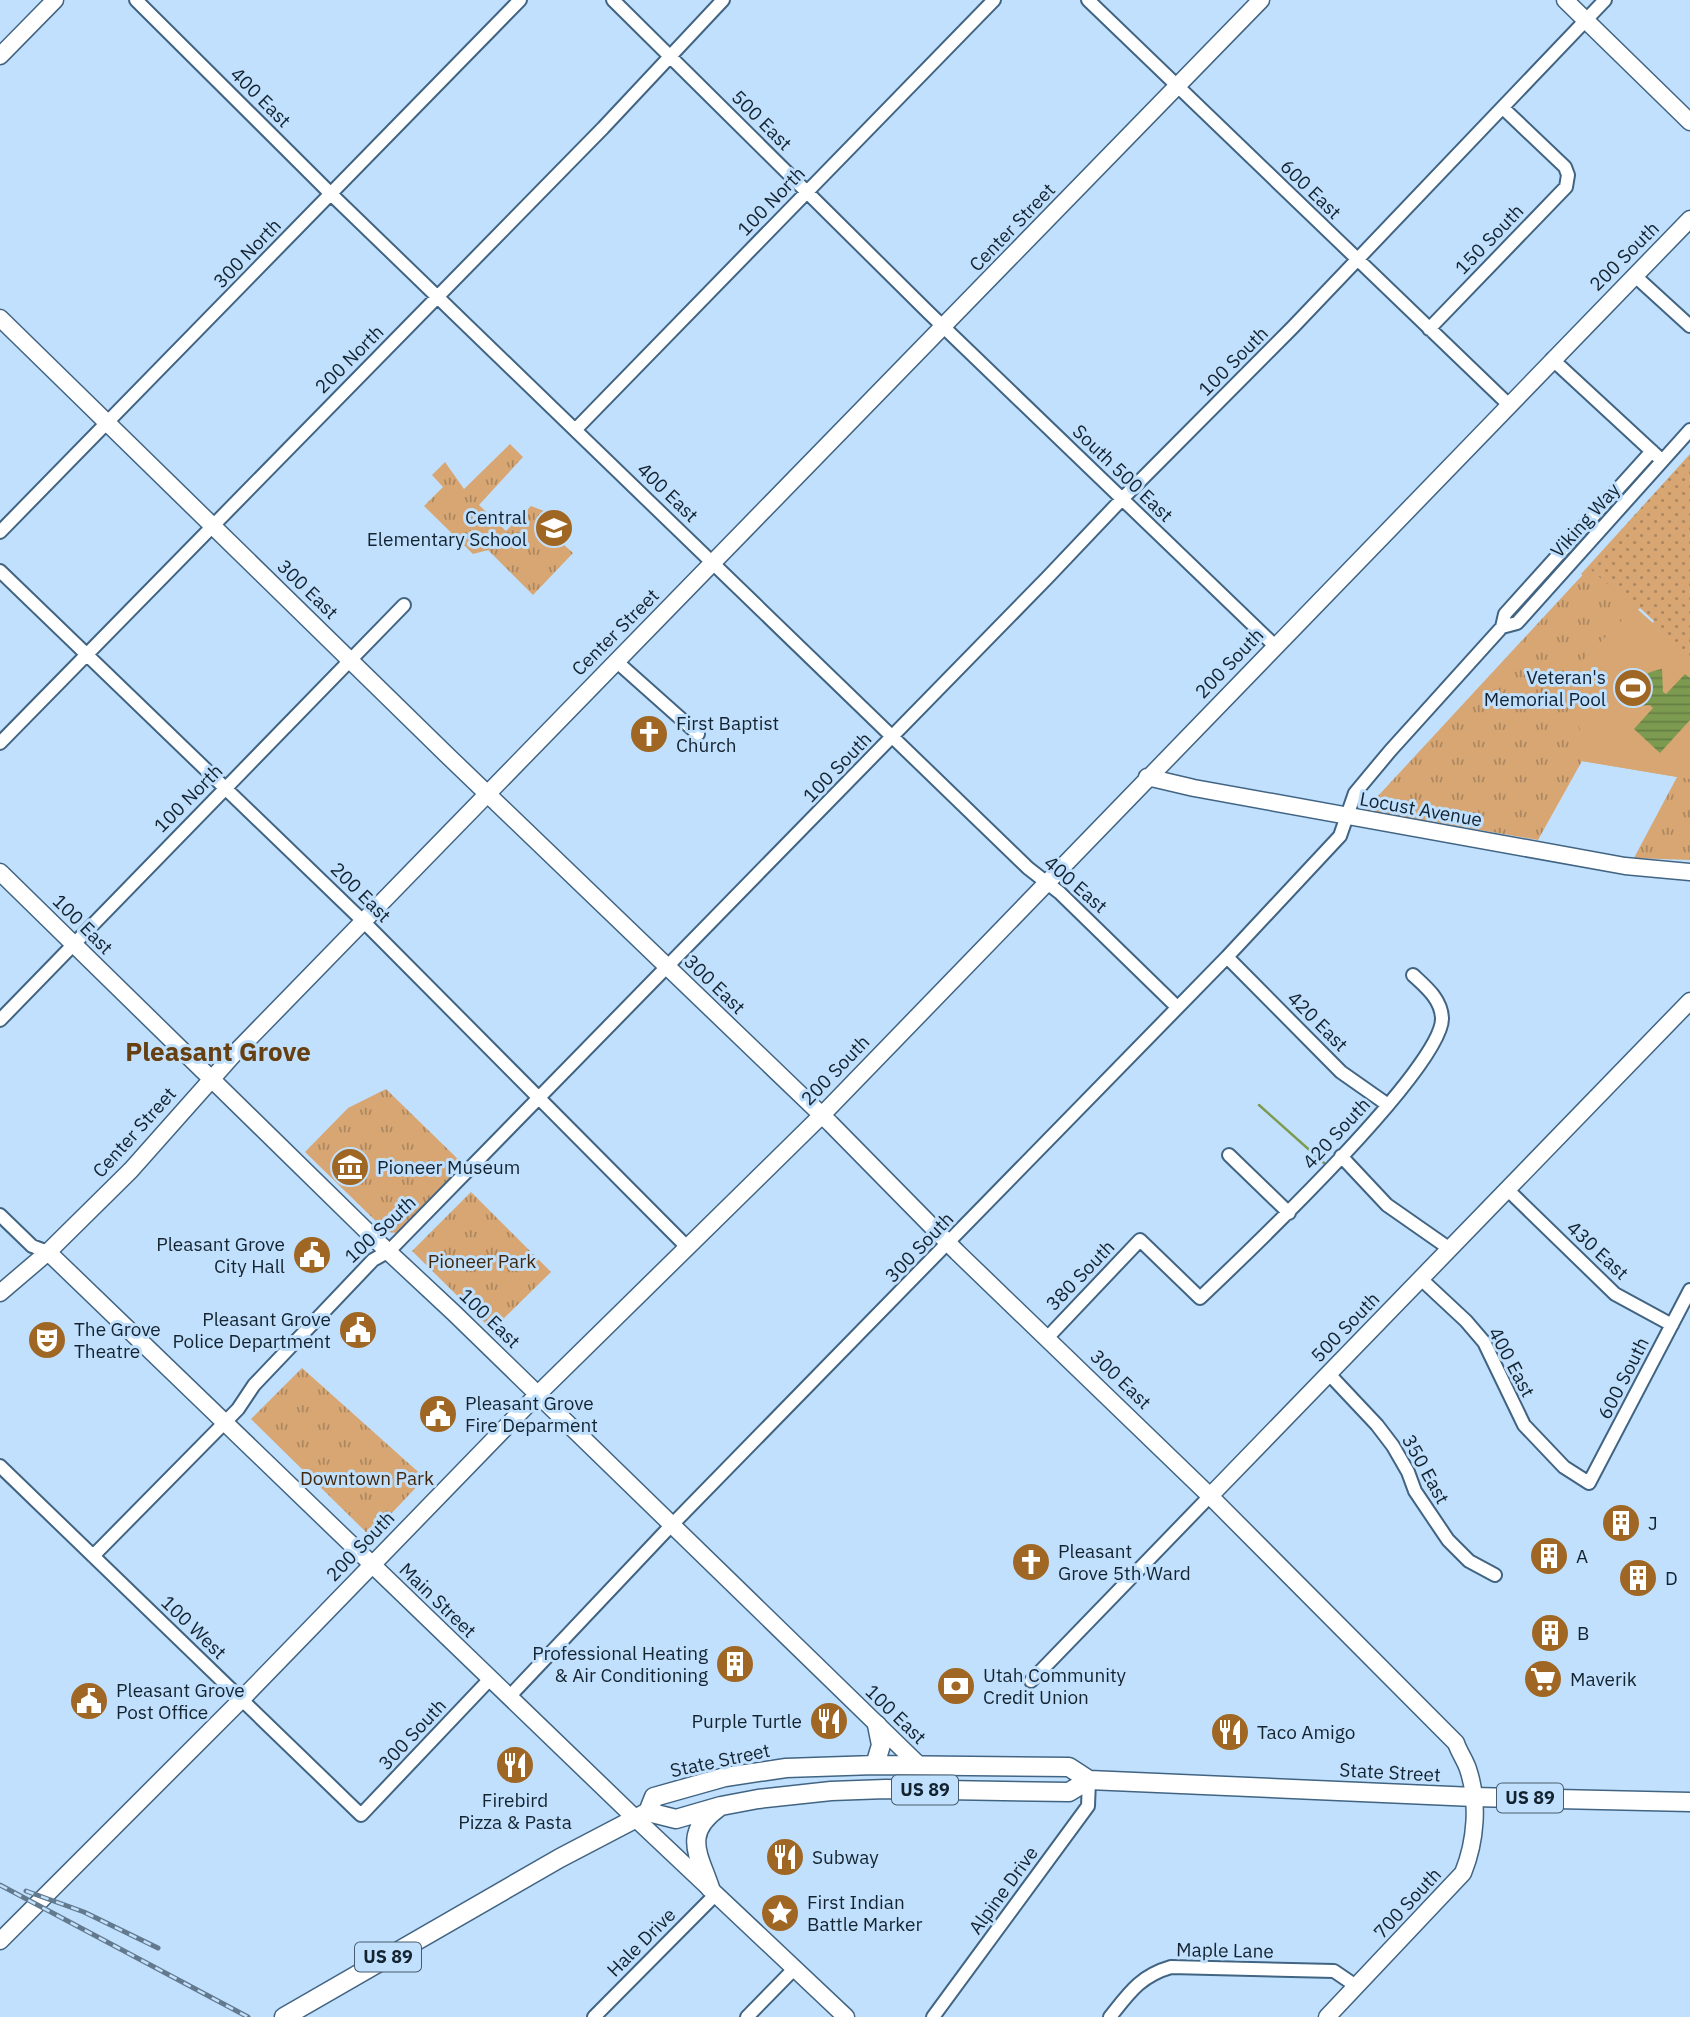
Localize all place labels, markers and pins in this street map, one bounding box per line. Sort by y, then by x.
place label: Central Elementary School [367,505,527,551]
school or university icon: Central Elementary School [533,507,575,549]
place label: Veteran's Memorial Pool [1484,665,1606,711]
sports icon: Veteran's Memorial Pool [1612,667,1654,709]
place label: First Baptist Church [676,711,779,757]
church icon: First Baptist Church [628,713,670,755]
museum icon: Pioneer Museum [329,1146,371,1188]
place label: Pioneer Museum [377,1155,520,1179]
place label: Pleasant Grove City Hall [156,1232,285,1278]
public building icon: Pleasant Grove City Hall [291,1234,333,1276]
place label: Pleasant Grove Police Department [172,1307,331,1353]
public building icon: Pleasant Grove Police Department [337,1309,379,1351]
place label: The Grove Theatre [74,1317,161,1363]
theatre icon: The Grove Theatre [26,1319,68,1361]
place label: Pleasant Grove Fire Deparment [465,1391,598,1437]
public building icon: Pleasant Grove Fire Deparment [417,1393,459,1435]
building icon: J [1600,1502,1642,1544]
place label: J [1648,1511,1658,1535]
building icon: A [1528,1535,1570,1577]
place label: Pleasant Grove 5th Ward [1058,1539,1191,1585]
church icon: Pleasant Grove 5th Ward [1010,1541,1052,1583]
place label: A [1576,1544,1588,1568]
building icon: D [1617,1557,1659,1599]
place label: D [1665,1566,1678,1590]
building icon: B [1529,1612,1571,1654]
place label: B [1577,1621,1589,1645]
place label: Professional Heating & Air Conditioning [532,1641,708,1687]
building icon: Professional Heating & Air Conditioning [714,1643,756,1685]
supermarket icon: Maverik [1522,1658,1564,1700]
place label: Utah Community Credit Union [983,1663,1127,1709]
bank icon: Utah Community Credit Union [935,1665,977,1707]
place label: Maverik [1570,1667,1637,1691]
place label: Pleasant Grove Post Office [116,1678,245,1724]
public building icon: Pleasant Grove Post Office [68,1680,110,1722]
restaurant icon: Purple Turtle [808,1700,850,1742]
place label: Purple Turtle [692,1709,802,1733]
restaurant icon: Taco Amigo [1209,1711,1251,1753]
place label: Taco Amigo [1257,1720,1355,1744]
restaurant icon: Firebird Pizza & Pasta [494,1744,536,1786]
place label: Firebird Pizza & Pasta [458,1788,572,1834]
restaurant icon: Subway [764,1836,806,1878]
place label: Subway [812,1845,879,1869]
place label: First Indian Battle Marker [807,1890,922,1936]
place icon: First Indian Battle Marker [759,1892,801,1934]

